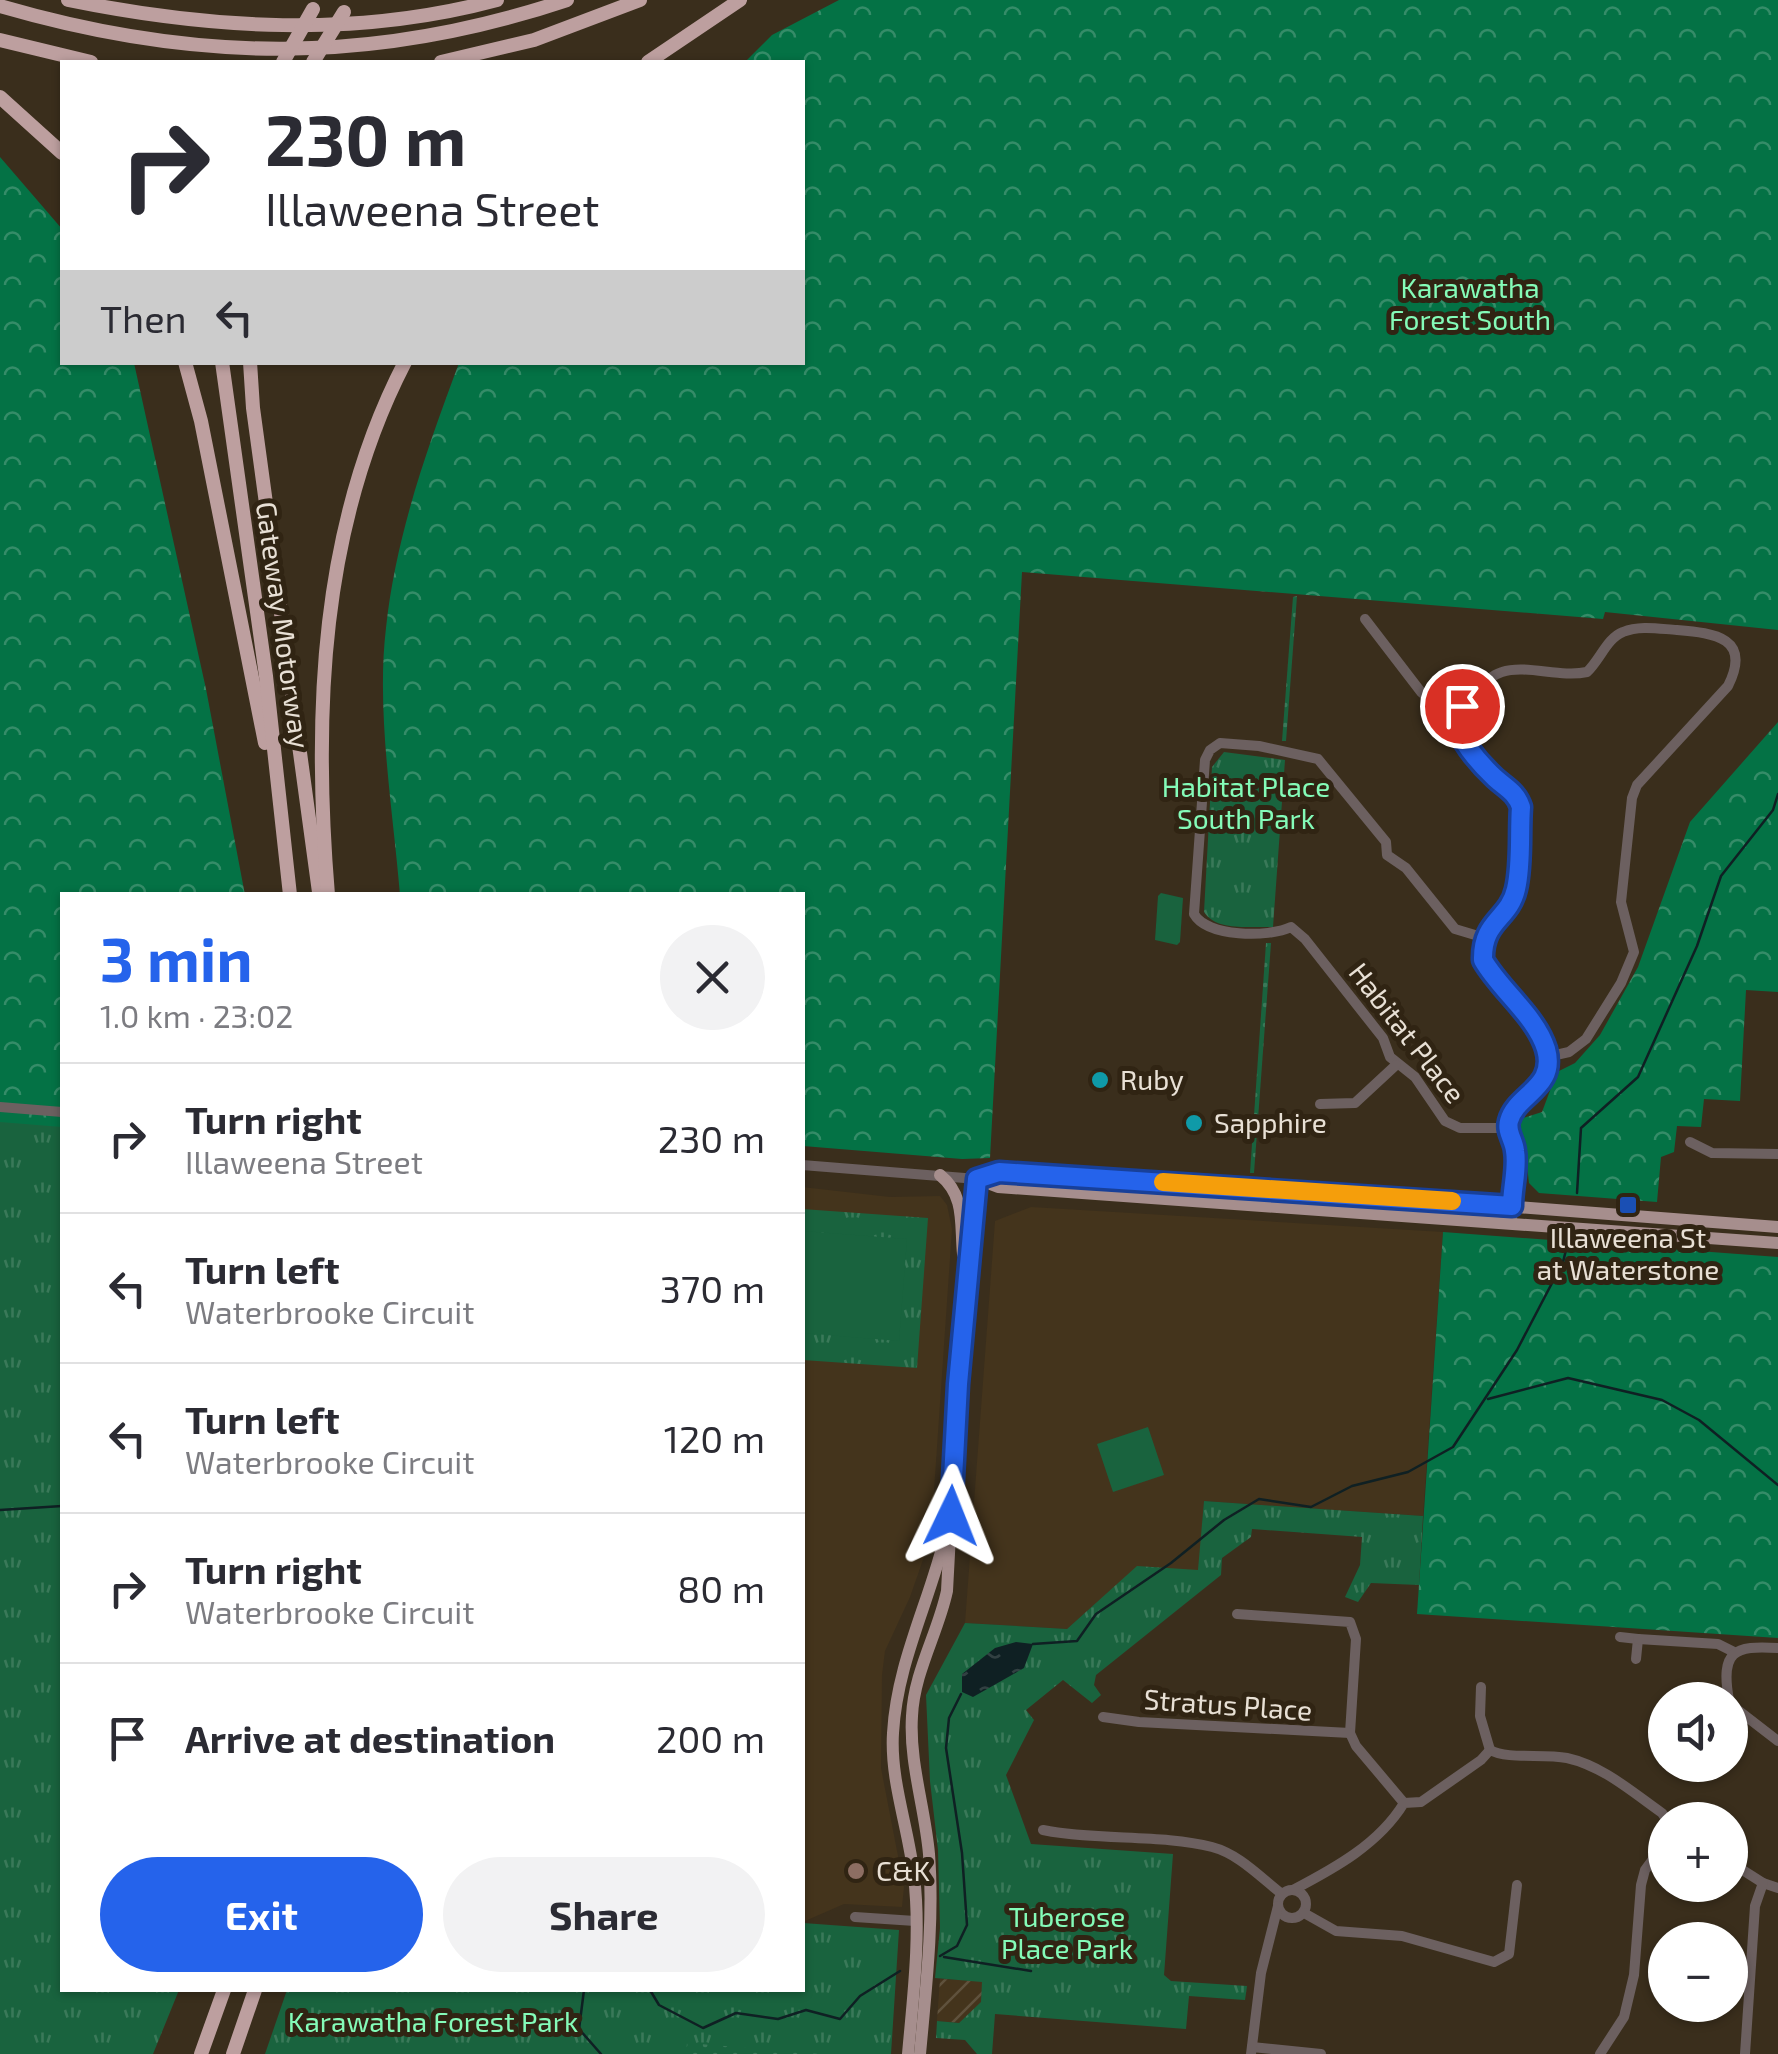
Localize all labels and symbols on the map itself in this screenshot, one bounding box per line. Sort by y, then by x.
park label: Karawatha Forest South [1389,270,1551,336]
street label: Gateway Motorway [250,499,318,751]
pin [1420,664,1505,749]
park label: Habitat Place South Park [1162,769,1330,835]
street label: Habitat Place [1342,955,1473,1109]
place label: Ruby [1120,1062,1184,1096]
marker: Ruby [1089,1069,1111,1091]
place label: Sapphire [1214,1105,1327,1139]
marker: Sapphire [1183,1112,1205,1134]
marker: Illaweena St at Waterstone [1617,1194,1639,1216]
place label: Illaweena St at Waterstone [1537,1220,1719,1286]
position arrow [899,1464,1003,1568]
street label: Stratus Place [1143,1681,1313,1727]
place label: C&K [876,1853,931,1887]
marker: C&K [845,1860,867,1882]
park label: Tuberose Place Park [1001,1899,1133,1965]
park label: Karawatha Forest Park [288,2004,578,2038]

